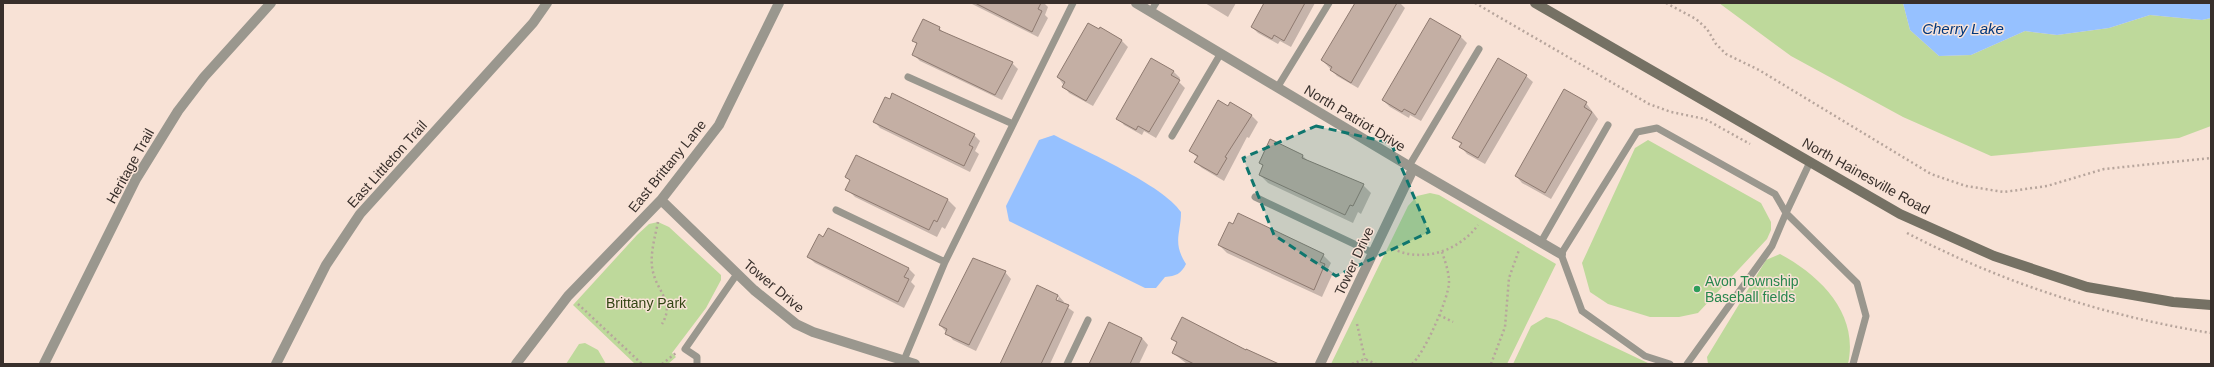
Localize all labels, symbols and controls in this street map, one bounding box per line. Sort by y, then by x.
water label: Cherry Lake [1922,20,2004,37]
street label: North Patriot Drive [1302,81,1409,155]
street label: East Brittany Lane [625,116,709,215]
street label: East Littleton Trail [344,117,430,211]
street label: Heritage Trail [103,126,157,206]
street label: North Hainesville Road [1800,134,1932,218]
street label: Tower Drive [1331,224,1377,298]
street label: Tower Drive [741,256,808,316]
place label: Avon Township Baseball fields [1705,273,1799,305]
marker: Avon Township Baseball fields [1692,284,1702,294]
park label: Brittany Park [606,295,687,311]

